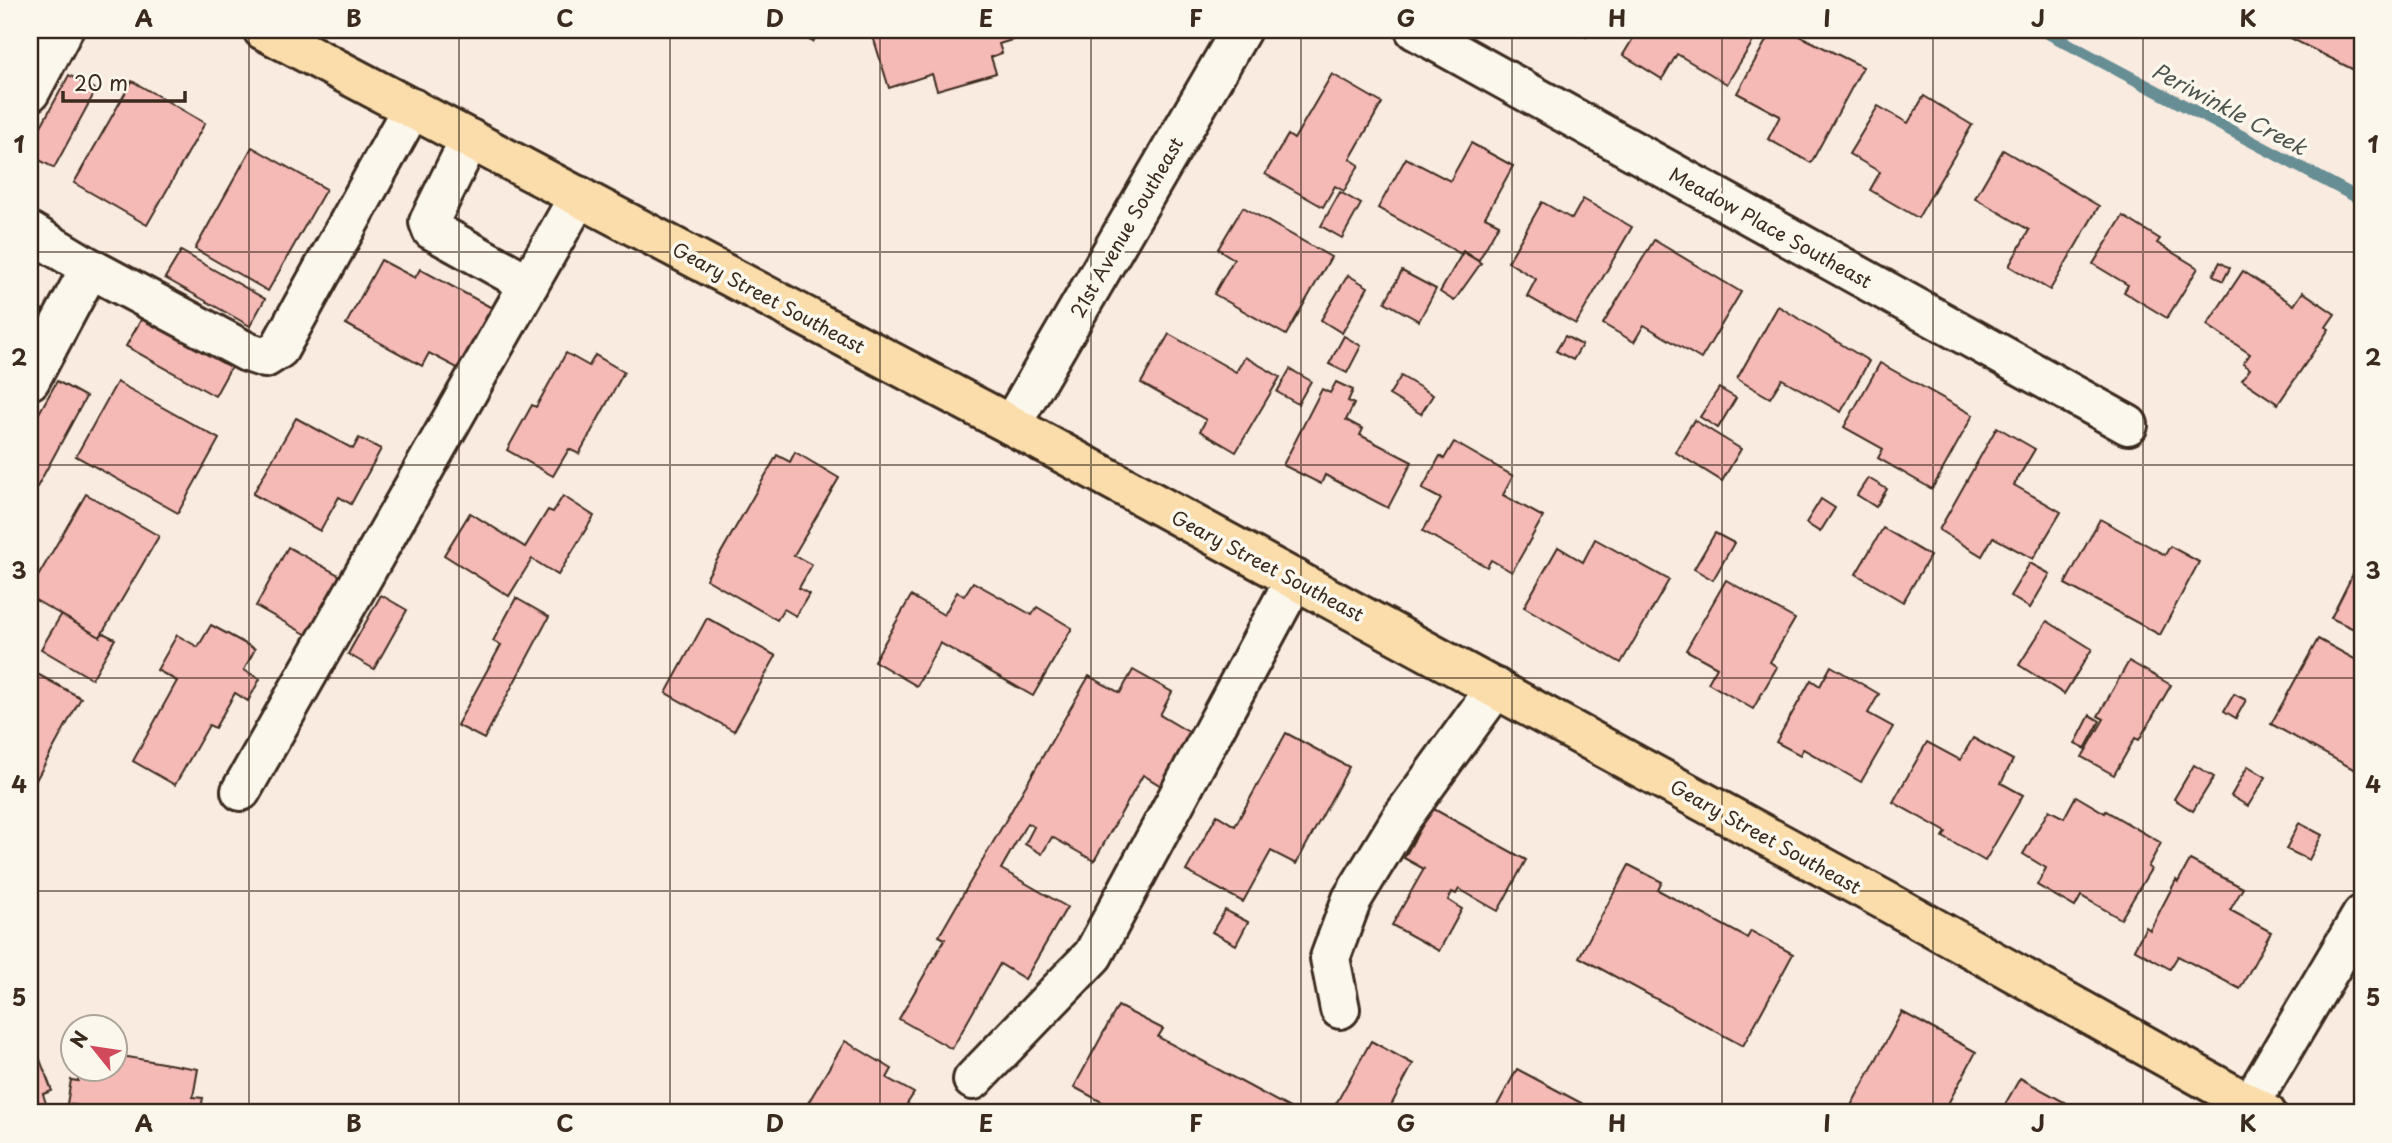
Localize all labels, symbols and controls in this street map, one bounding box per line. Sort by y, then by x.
text: A [135,0,153,35]
text: B [346,0,362,35]
text: C [556,0,574,35]
text: D [766,0,784,35]
text: E [979,0,993,35]
text: F [1189,0,1203,35]
text: G [1397,0,1415,35]
text: H [1608,0,1626,35]
text: I [1823,0,1831,35]
text: J [2031,0,2045,35]
text: K [2240,0,2257,35]
water label: Periwinkle Creek [2147,54,2314,163]
scale bar [63,60,186,104]
text: 20 m [74,66,128,98]
text: 1 [14,126,25,161]
text: 1 [2368,126,2379,161]
street label: 21st Avenue Southeast [1063,131,1189,323]
street label: Meadow Place Southeast [1665,160,1878,295]
street label: Geary Street Southeast [668,234,871,360]
text: 2 [11,339,27,374]
text: 2 [2365,339,2381,374]
street label: Geary Street Southeast [1167,502,1370,628]
text: 3 [11,552,27,587]
text: 3 [2365,552,2381,587]
text: 4 [11,766,27,801]
text: 4 [2365,766,2381,801]
street label: Geary Street Southeast [1665,772,1867,900]
text: 5 [12,979,26,1014]
text: 5 [2366,979,2380,1014]
north arrow [60,1014,130,1084]
text: N [63,1025,94,1053]
text: A [135,1105,153,1140]
text: B [346,1105,362,1140]
text: C [556,1105,574,1140]
text: D [766,1105,784,1140]
text: E [979,1105,993,1140]
text: F [1189,1105,1203,1140]
text: G [1397,1105,1415,1140]
text: H [1608,1105,1626,1140]
text: I [1823,1105,1831,1140]
text: J [2031,1105,2045,1140]
text: K [2240,1105,2257,1140]

